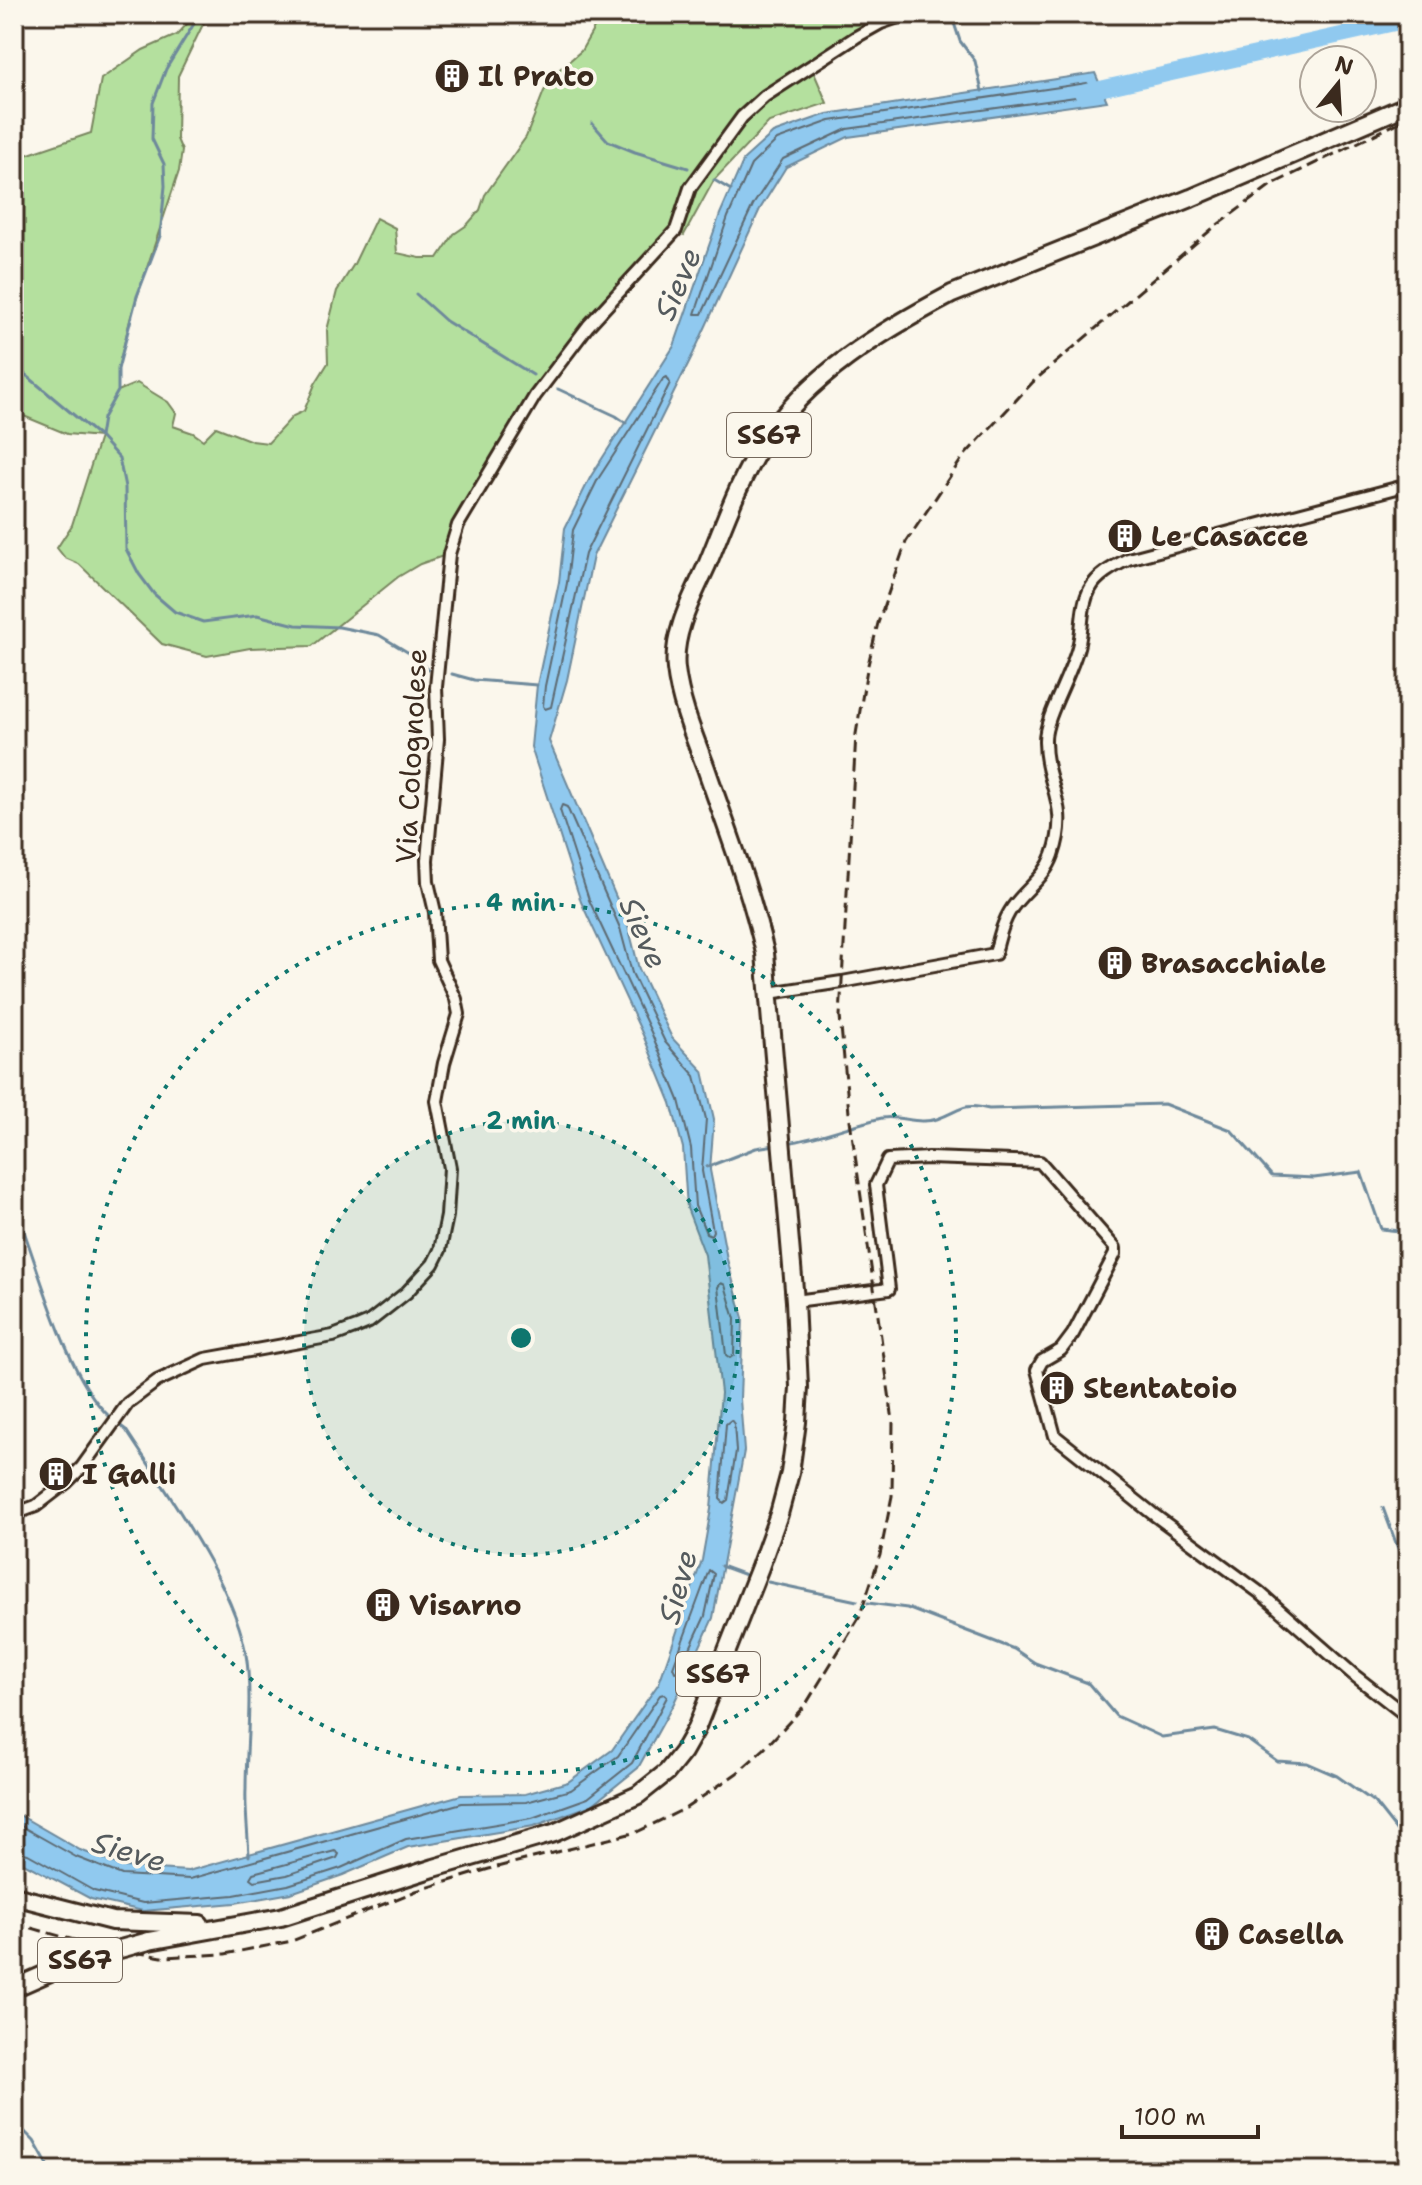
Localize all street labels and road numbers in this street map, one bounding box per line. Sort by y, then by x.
road number: SS67 [727,413,811,457]
street label: Via Colognolese [386,647,436,865]
road number: SS67 [676,1652,760,1696]
road number: SS67 [38,1938,122,1982]

